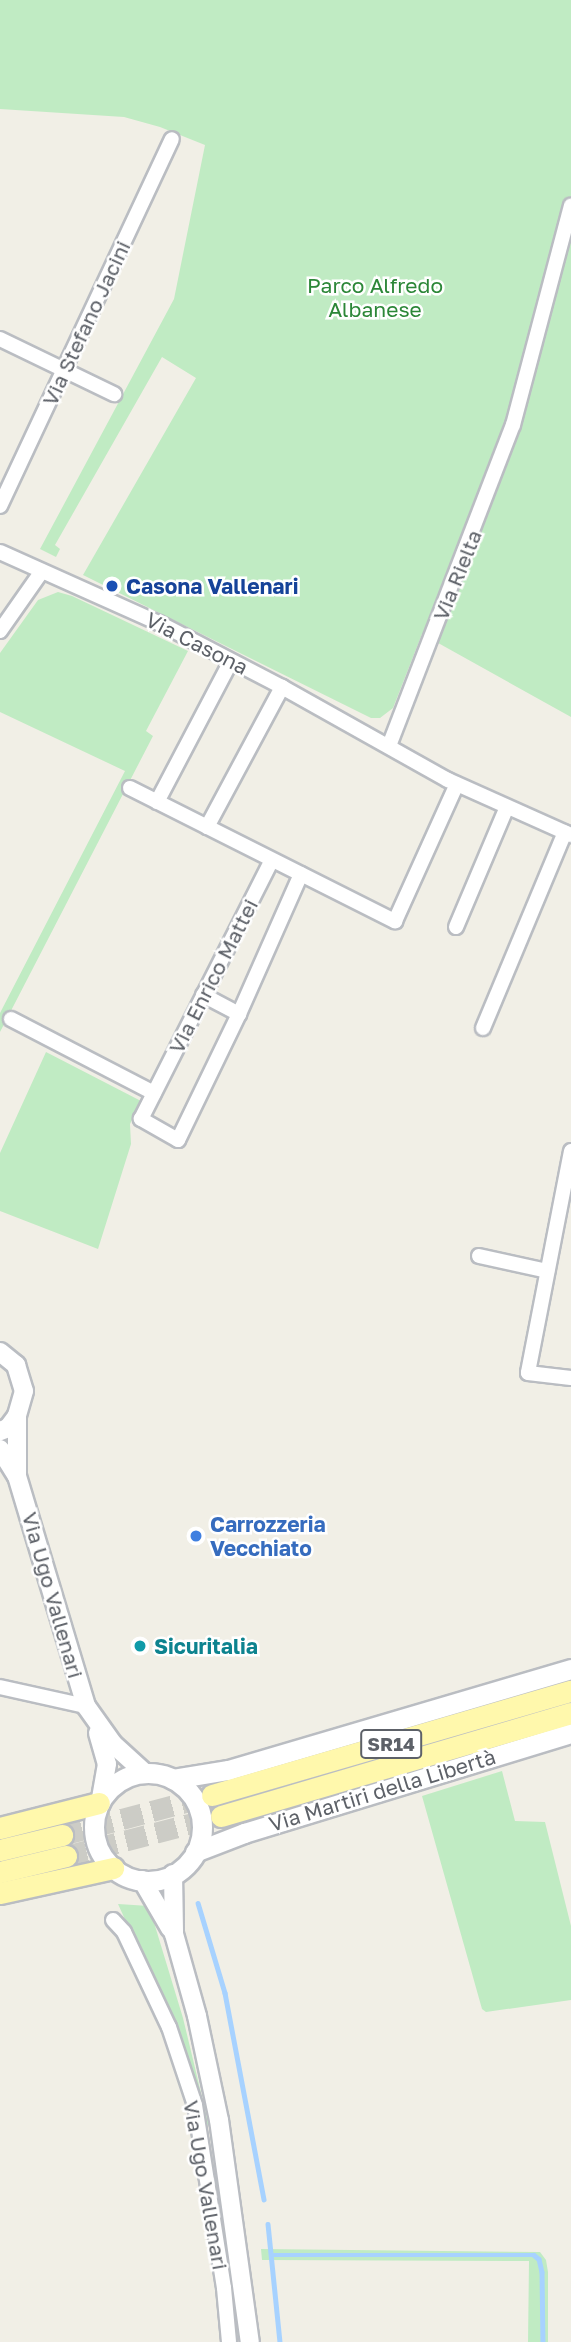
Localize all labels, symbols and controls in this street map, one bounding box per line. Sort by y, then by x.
street label: Via Stefano Jacini [37,236,135,410]
park label: Parco Alfredo Albanese [307,272,443,322]
street label: Via Rielta [427,526,487,624]
place label: Casona Vallenari [126,573,298,599]
marker: Casona Vallenari [104,578,120,594]
street label: Via Casona [142,606,252,680]
street label: Via Enrico Mattei [163,895,263,1057]
street label: Via Ugo Vallenari [17,1509,89,1681]
place label: Carrozzeria Vecchiato [210,1511,326,1561]
marker: Carrozzeria Vecchiato [188,1528,204,1544]
place label: Sicuritalia [154,1633,258,1659]
marker: Sicuritalia [132,1638,148,1654]
road number: SR14 [360,1728,422,1760]
street label: Via Martiri della Libertà [266,1744,498,1836]
street label: Via Ugo Vallenari [179,2098,233,2272]

